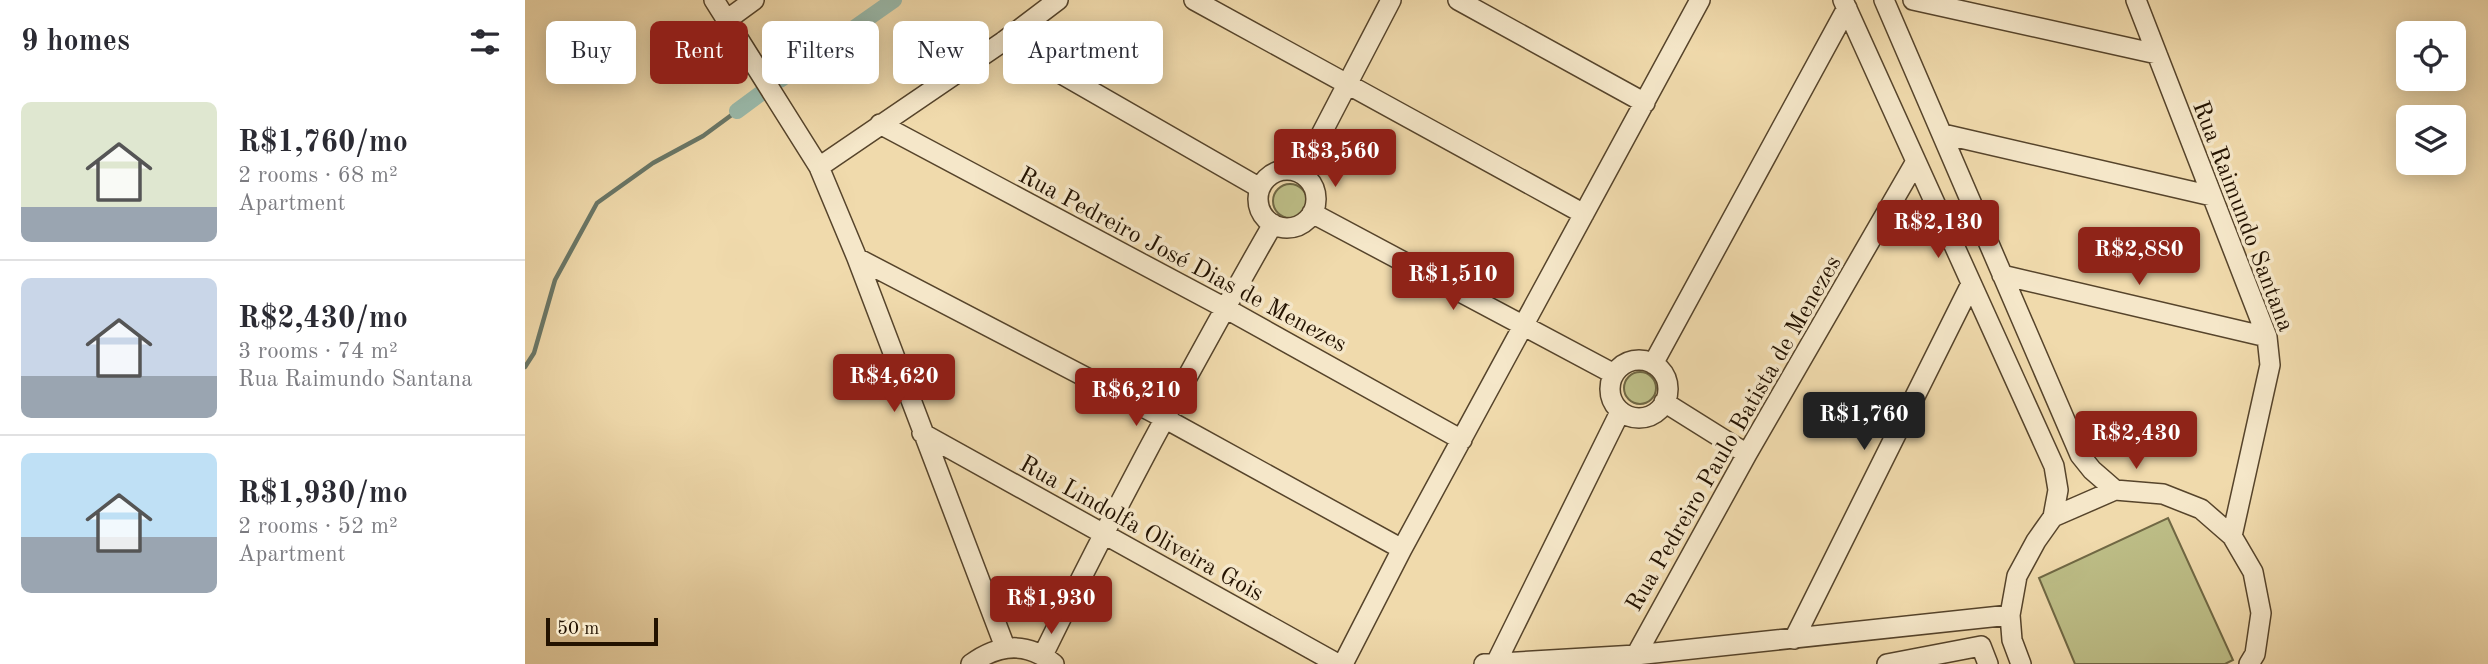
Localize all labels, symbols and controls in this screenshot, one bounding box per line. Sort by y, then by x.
chip: Buy [546,21,636,84]
chip: Rent [650,21,748,84]
chip: Filters [762,21,879,84]
chip: New [893,21,989,84]
chip: Apartment [1003,21,1163,84]
map controls [2396,21,2466,175]
button: locate [2396,21,2466,91]
icon: filters [466,23,504,61]
text: 9 homes [21,27,130,57]
street label: Rua Raimundo Santana [2187,98,2297,335]
button: layers [2396,105,2466,175]
text: R$1,760/mo [238,128,408,158]
icon: home [77,130,161,214]
pin: R$3,560 [1270,130,1400,189]
text: R$3,560 [1290,140,1380,163]
text: 2 rooms · 68 m² [238,164,398,187]
street label: Rua Pedreiro José Dias de Menezes [1014,164,1350,358]
text: Apartment [238,192,346,215]
pin: R$2,130 [1873,201,2003,260]
text: R$2,130 [1893,211,1983,234]
pin: R$2,880 [2074,228,2204,287]
text: R$2,880 [2094,238,2184,261]
pin: R$1,510 [1388,252,1518,312]
street label: Rua Pedreiro Paulo Batista de Menezes [1623,252,1847,616]
text: R$1,510 [1408,263,1498,286]
text: R$2,430/mo [238,304,408,334]
icon: home [77,306,161,390]
text: 3 rooms · 74 m² [238,340,398,363]
pin: R$4,620 [829,354,959,414]
text: R$4,620 [849,365,939,388]
text: Rua Raimundo Santana [238,368,473,391]
pin: R$6,210 [1071,368,1201,428]
text: R$6,210 [1091,379,1181,402]
pin: R$1,760 [1799,392,1929,452]
text: R$1,760 [1819,403,1909,426]
pin: R$2,430 [2071,412,2201,471]
text: R$2,430 [2091,422,2181,445]
street label: Rua Lindolfa Oliveira Gois [1015,453,1267,607]
text: R$1,930/mo [238,479,408,509]
icon: home [77,481,161,565]
text: 2 rooms · 52 m² [238,515,398,538]
text: Apartment [238,543,346,566]
pin: R$1,930 [986,576,1116,636]
text: R$1,930 [1006,587,1096,610]
scale bar [546,615,658,647]
text: 50 m [557,620,599,639]

